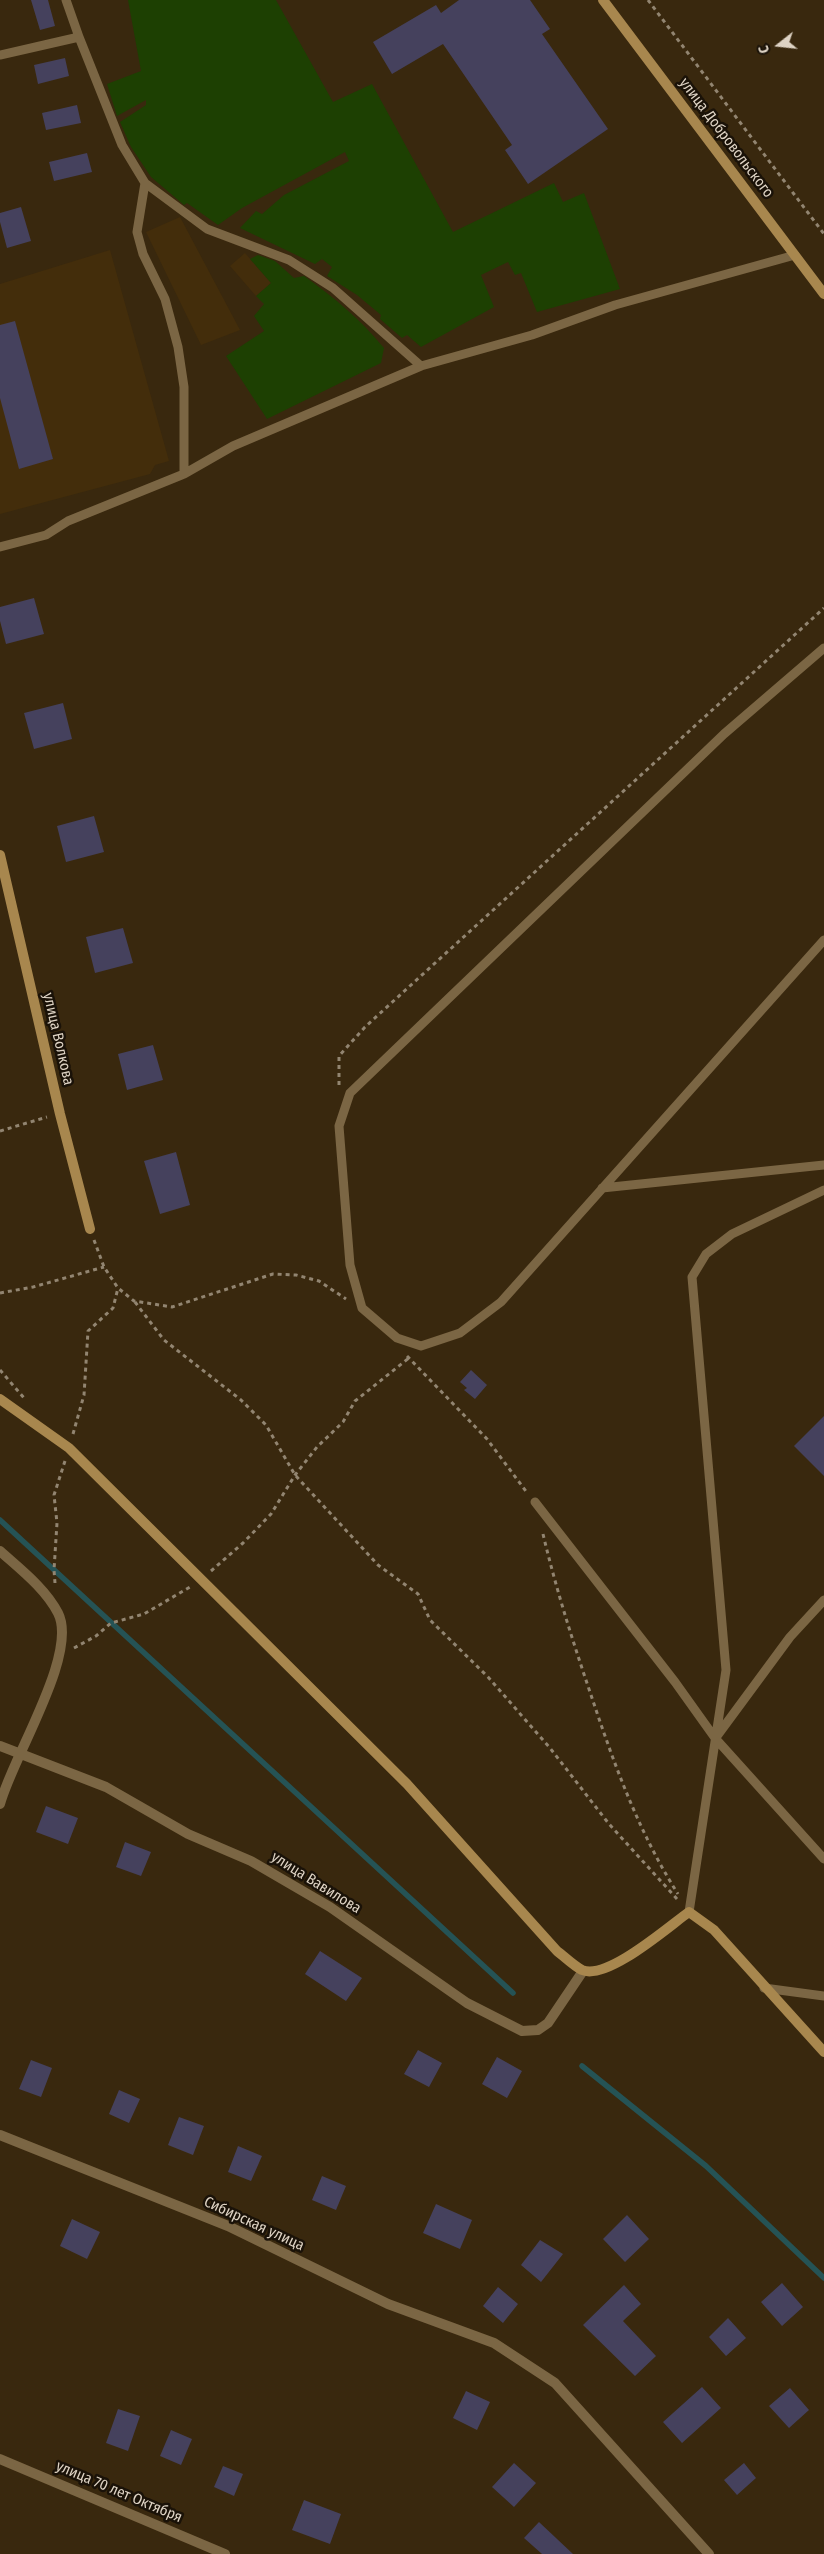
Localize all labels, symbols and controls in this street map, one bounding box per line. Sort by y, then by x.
north arrow [754,20,804,70]
text: С [755,43,773,55]
street label: улица Добровольского [675,75,777,201]
street label: улица Волкова [39,991,77,1087]
street label: улица Вавилова [268,1848,364,1918]
street label: Сибирская улица [201,2193,307,2255]
street label: улица 70 лет Октября [53,2457,185,2527]

